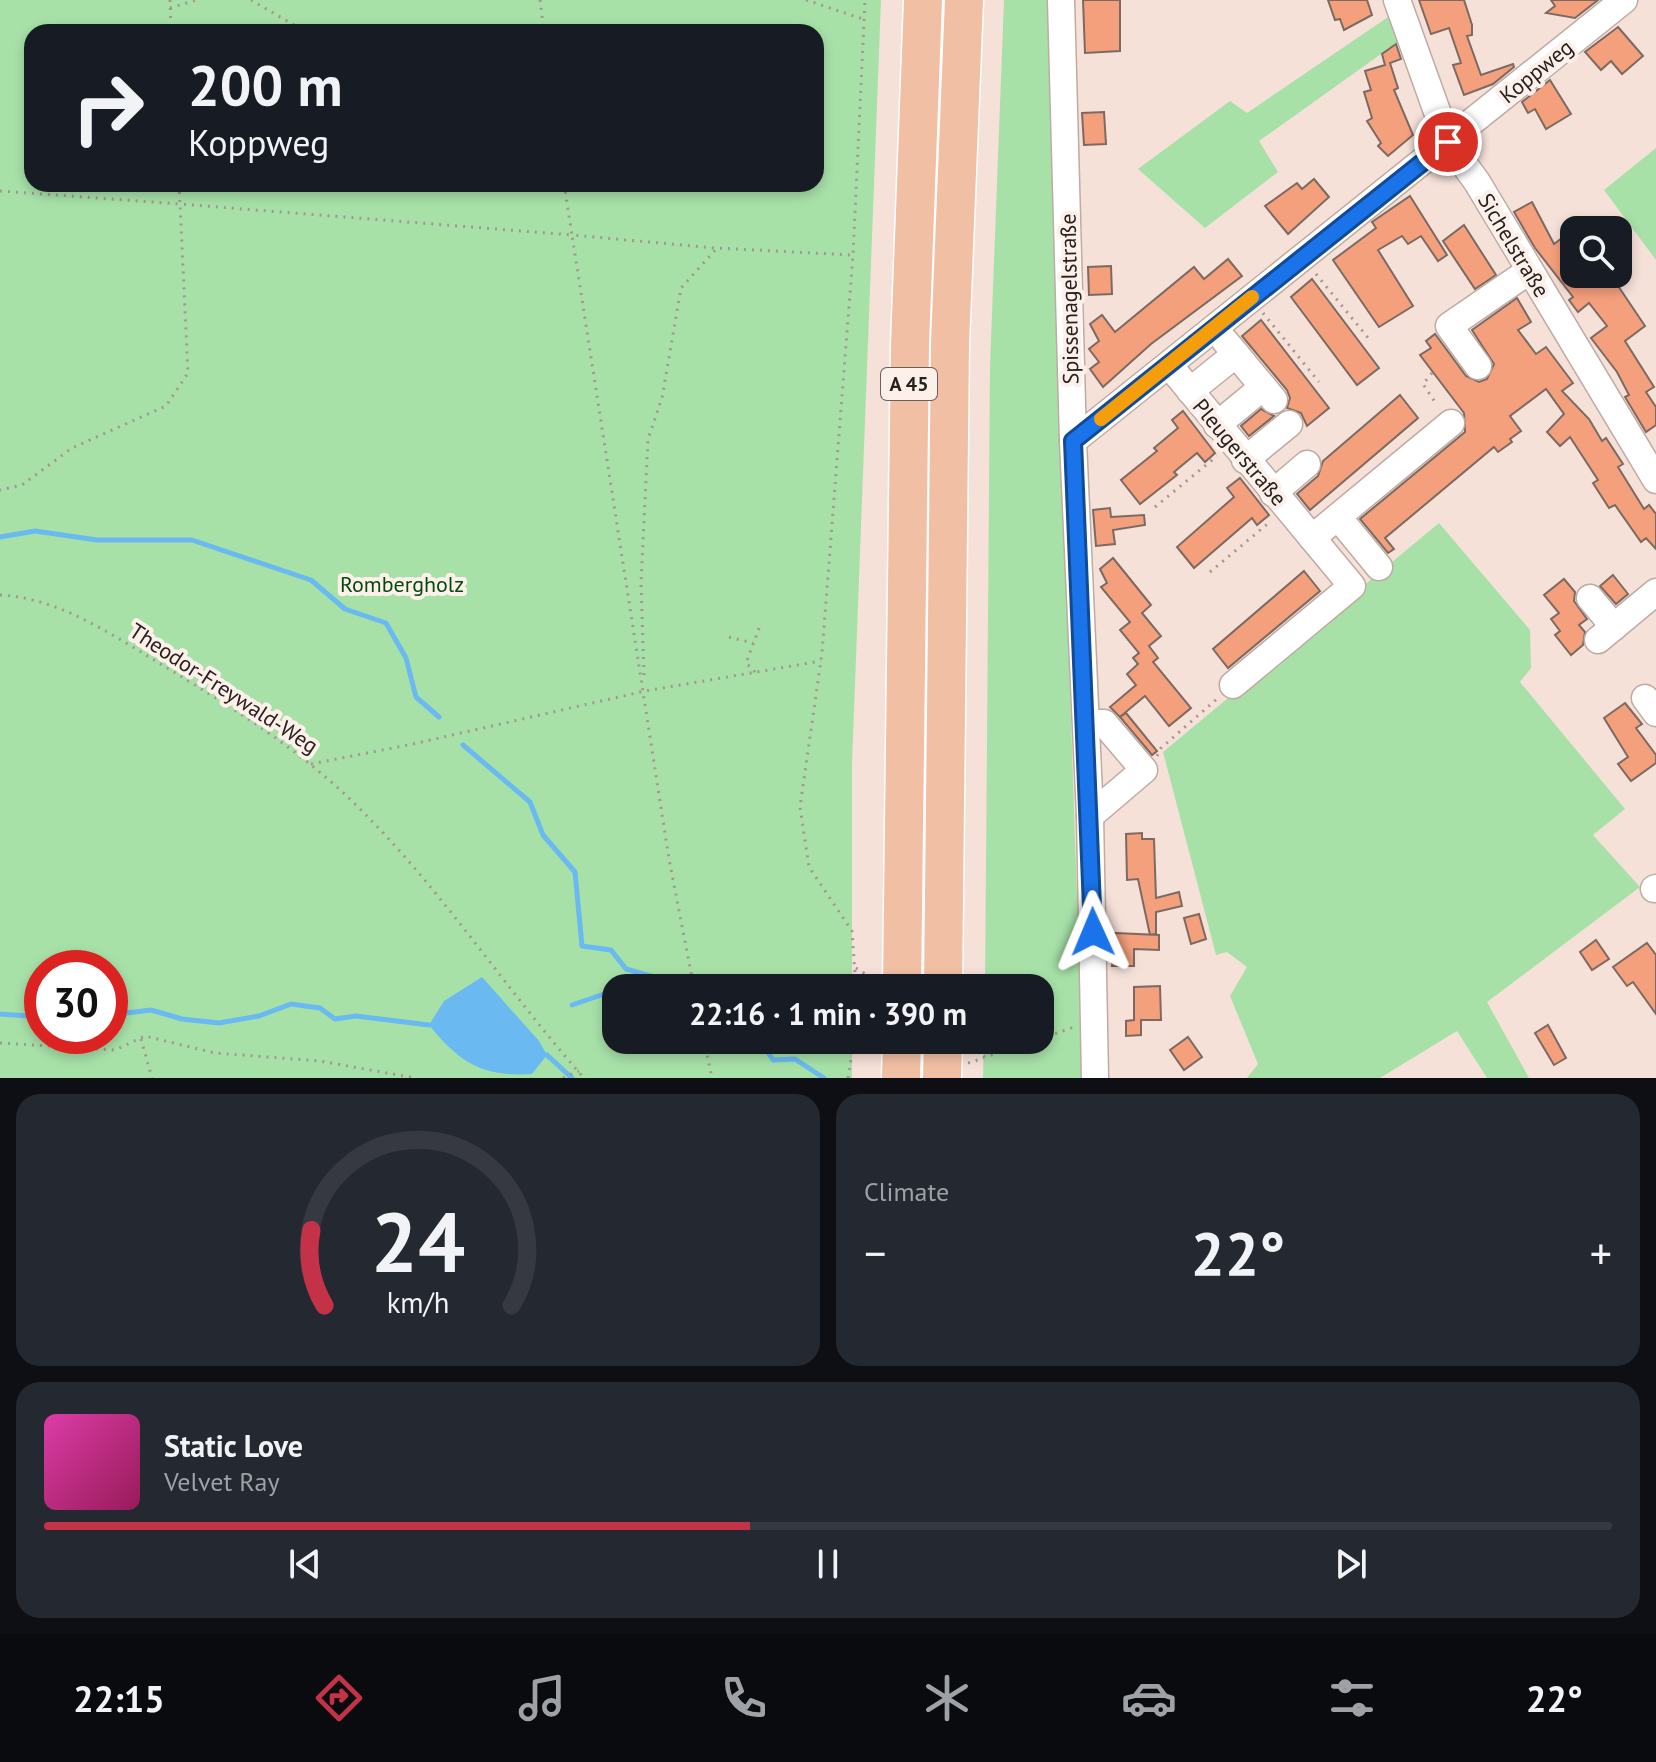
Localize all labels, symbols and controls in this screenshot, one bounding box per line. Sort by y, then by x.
street label: Koppweg [1494,33,1578,109]
text: 200 m [188,49,343,121]
icon: right [56,56,160,160]
pin [1414,108,1482,176]
text: Koppweg [188,119,329,166]
icon: arrive [1426,120,1470,164]
street label: Sichelstraße [1472,188,1556,302]
street label: Spissenagelstraße [1054,213,1084,385]
map controls [1560,216,1632,288]
button: search [1560,216,1632,288]
road number: A 45 [881,368,937,400]
street label: Pleugerstraße [1187,393,1293,511]
park label: Rombergholz [340,570,464,598]
street label: Theodor-Freywald-Weg [124,617,324,759]
position arrow [1051,890,1135,974]
speed limit sign: 30 [24,950,128,1054]
text: 22:16 · 1 min · 390 m [689,994,967,1033]
text: Climate [864,1175,949,1208]
text: 24 [371,1187,465,1295]
text: 22° [1191,1214,1285,1292]
text: − [864,1224,886,1281]
text: + [1590,1224,1612,1281]
text: km/h [387,1284,449,1321]
text: Static Love [164,1426,303,1465]
text: Velvet Ray [164,1465,280,1498]
icon: previous [283,1542,327,1586]
icon: pause [806,1542,850,1586]
icon: next [1329,1542,1373,1586]
icon: directions [311,1670,367,1726]
icon: music [514,1670,570,1726]
icon: phone [716,1670,772,1726]
icon: climate [919,1670,975,1726]
icon: car [1121,1670,1177,1726]
icon: filters [1324,1670,1380,1726]
text: 22:15 [73,1675,165,1722]
text: 22° [1526,1675,1583,1722]

